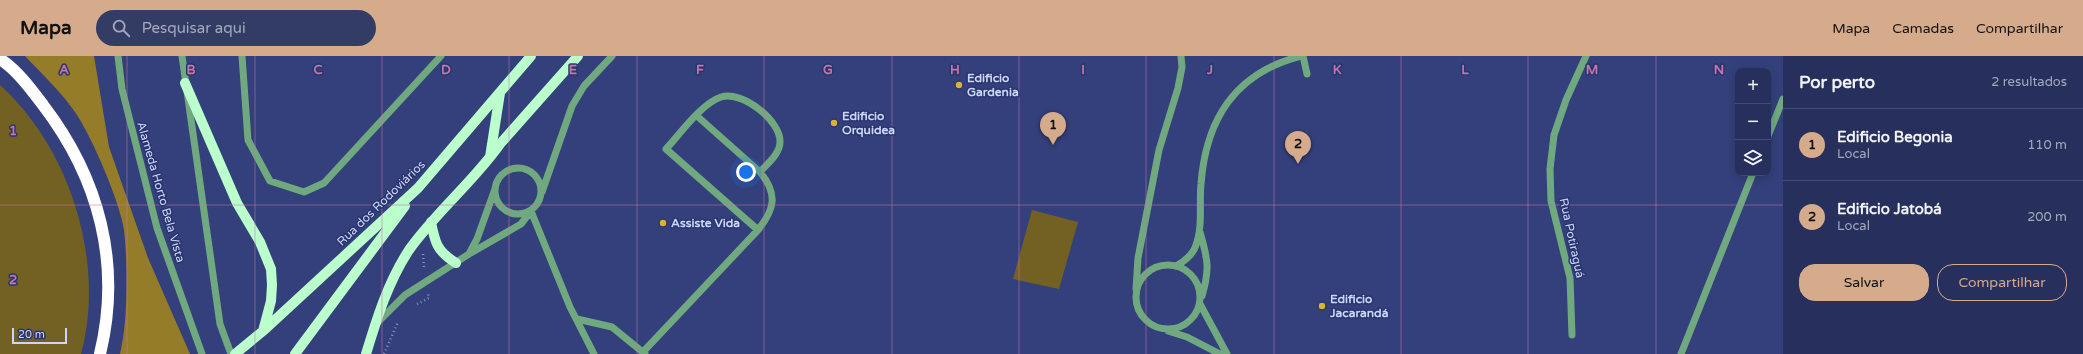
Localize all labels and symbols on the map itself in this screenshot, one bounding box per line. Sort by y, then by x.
text: A [59,62,69,78]
text: B [186,62,196,78]
text: C [313,62,323,78]
text: D [441,62,451,78]
text: E [569,62,577,78]
text: F [696,62,704,78]
text: G [823,62,833,78]
text: H [950,62,960,78]
text: I [1081,62,1085,78]
text: J [1206,62,1213,78]
text: K [1333,62,1342,78]
text: L [1461,62,1469,78]
text: M [1586,62,1598,78]
text: N [1714,62,1724,78]
place label: Edificio Gardenia [967,71,1019,99]
marker: Edificio Gardenia [954,80,964,90]
place label: Edificio Orquidea [842,109,895,138]
pin: 1 [1040,112,1066,145]
marker: Edificio Orquidea [829,118,839,128]
street label: Alameda Horto Bela Vista [134,120,188,264]
text: 1 [9,123,17,139]
pin: 2 [1285,131,1311,164]
street label: Rua dos Rodoviários [334,157,428,249]
your location [736,162,756,182]
street label: Rua Potiraguá [1557,197,1587,279]
place label: Assiste Vida [671,216,740,230]
marker: Assiste Vida [658,218,668,228]
text: 2 [9,272,17,288]
place label: Edificio Jacarandá [1329,292,1389,320]
marker: Edificio Jacarandá [1317,301,1327,311]
scale bar [12,326,67,345]

